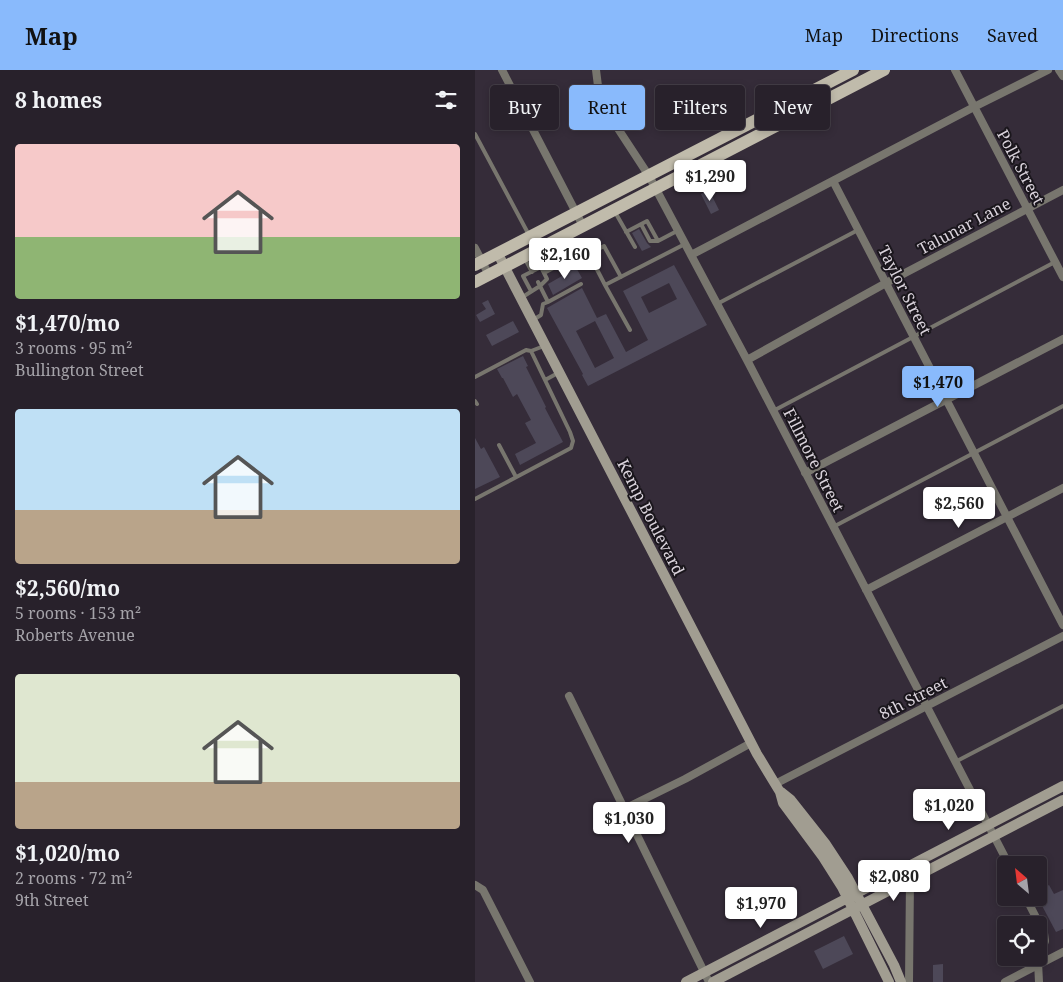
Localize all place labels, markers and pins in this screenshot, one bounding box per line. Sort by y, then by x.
pin: $1,290 [669,160,751,202]
pin: $2,160 [524,238,606,280]
pin: $1,470 [897,366,979,408]
pin: $2,560 [918,486,1000,529]
pin: $1,020 [908,788,990,831]
pin: $1,030 [588,802,670,844]
pin: $2,080 [853,860,935,902]
pin: $1,970 [720,886,802,929]

